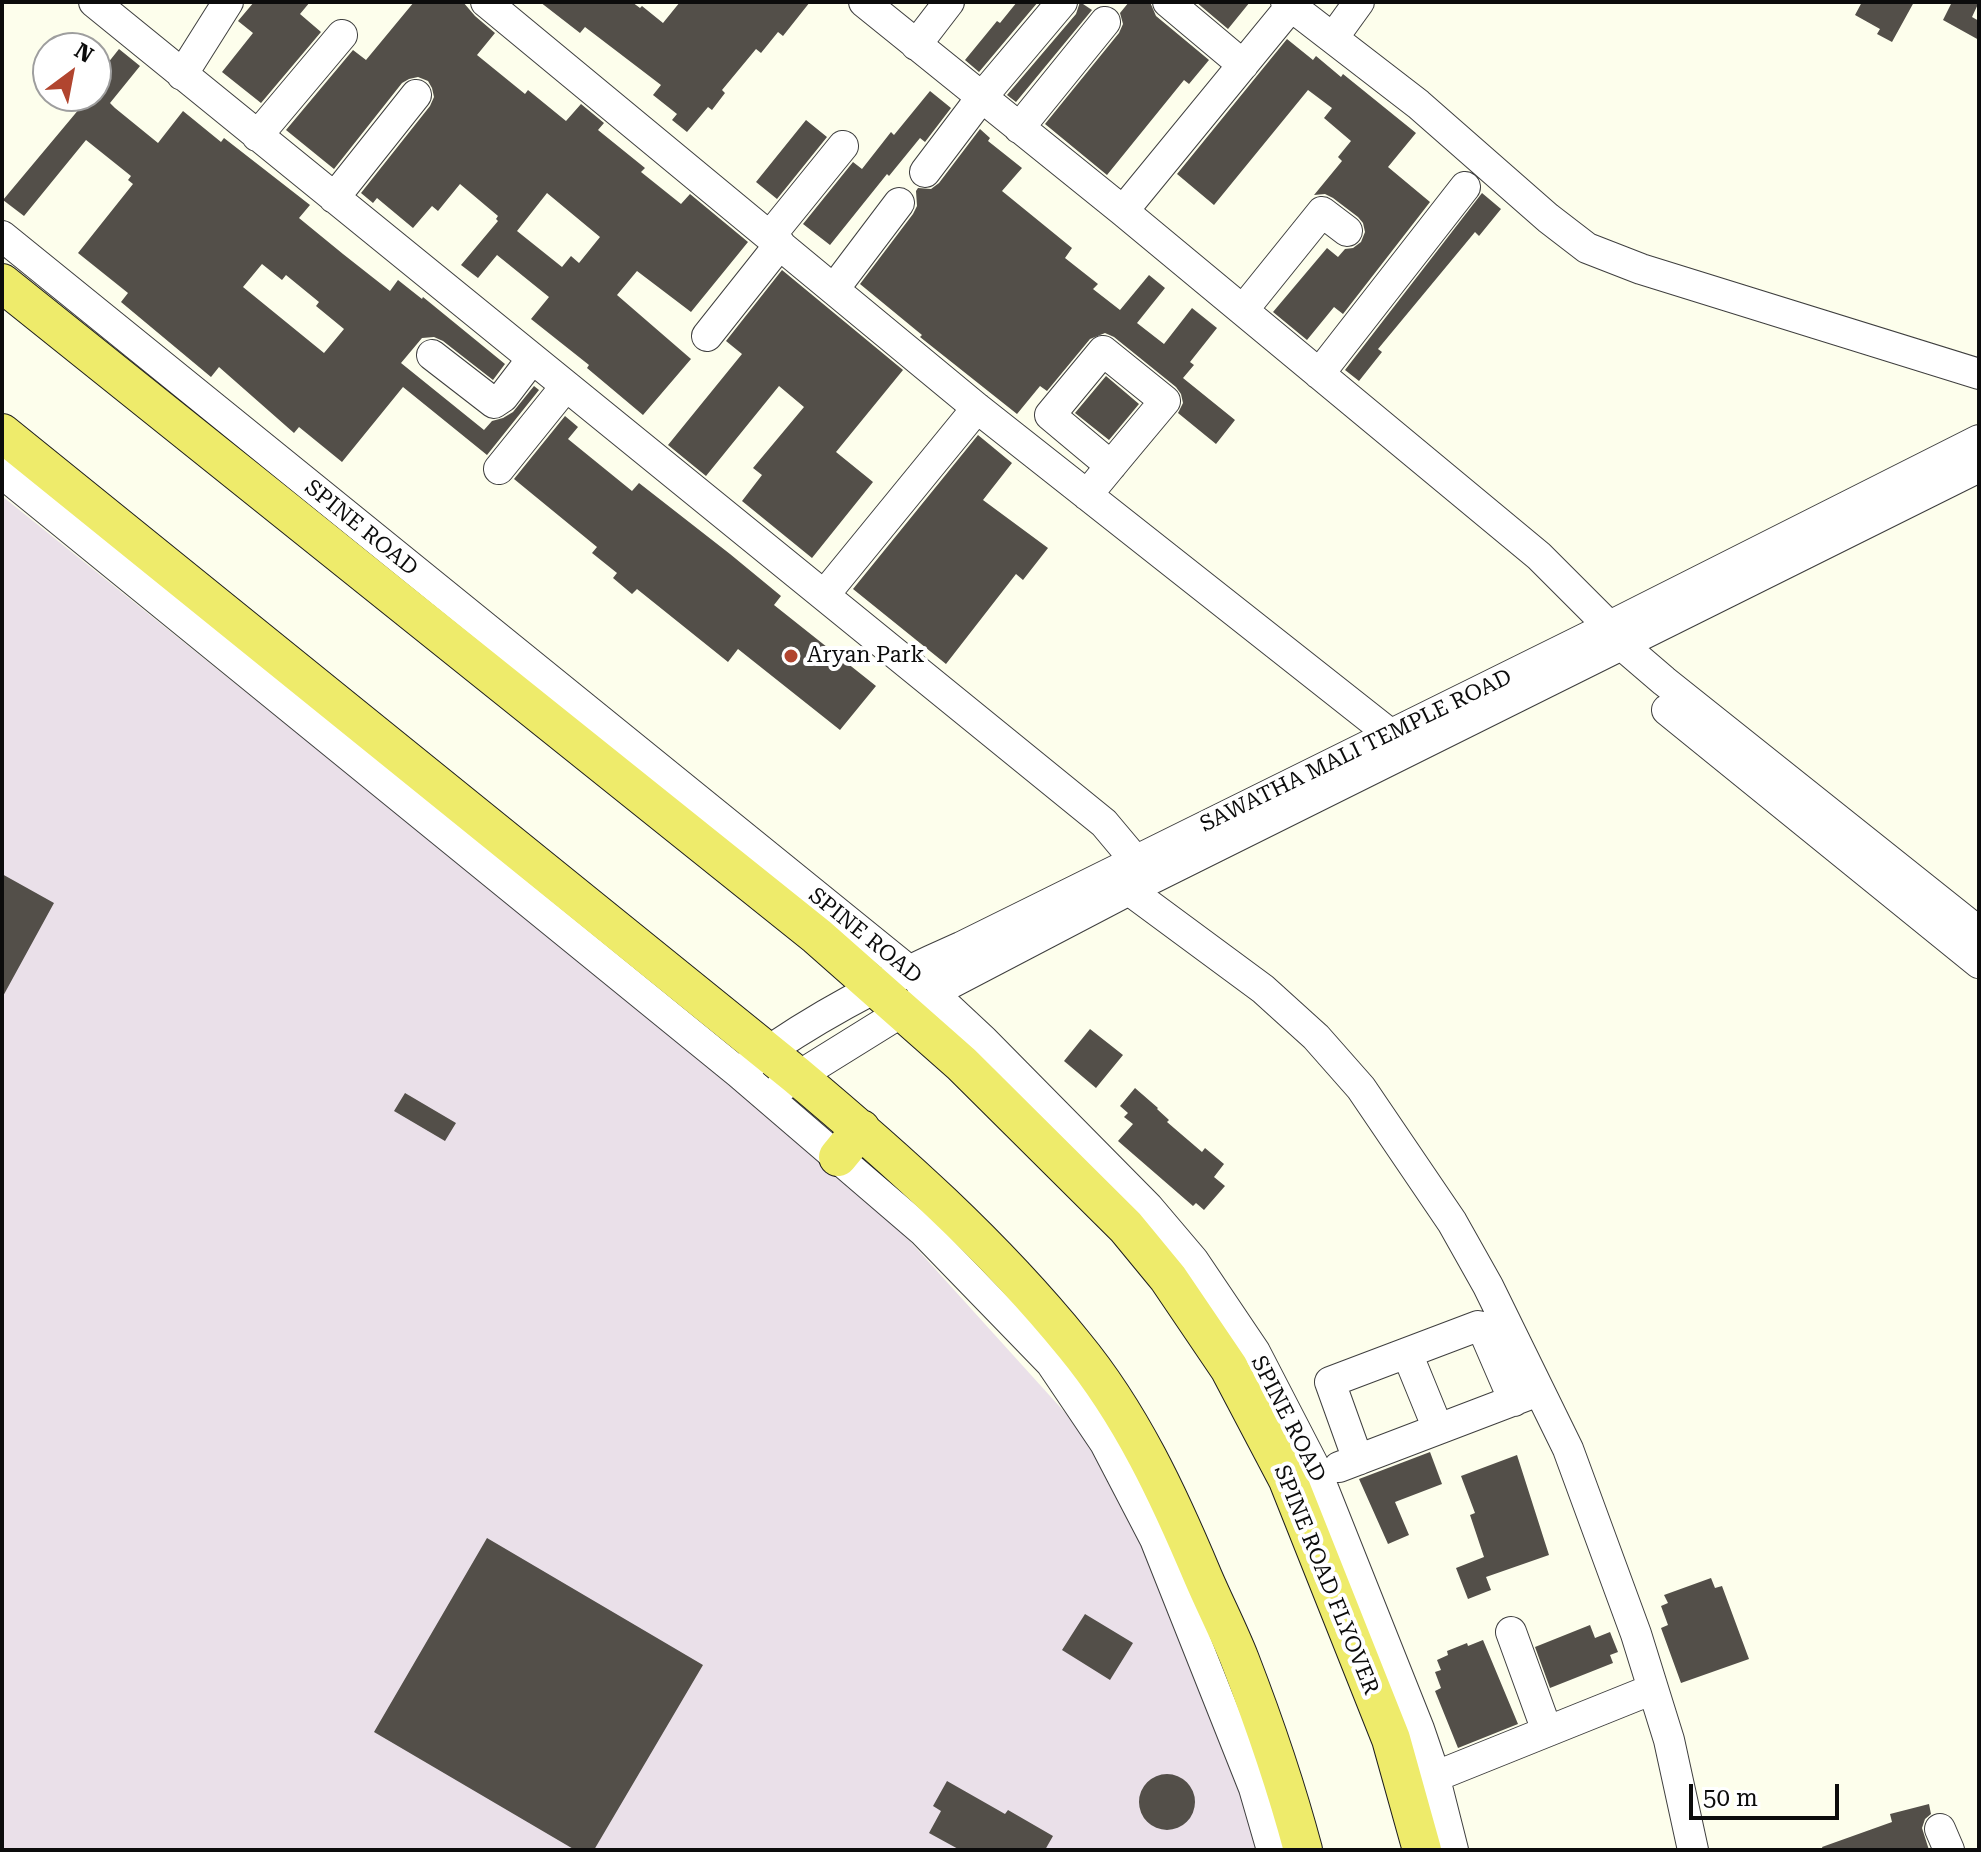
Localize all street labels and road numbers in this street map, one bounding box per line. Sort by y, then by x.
street label: SPINE ROAD [299,474,423,582]
street label: SAWATHA MALI TEMPLE ROAD [1196,664,1516,838]
street label: SPINE ROAD [803,882,927,990]
street label: SPINE ROAD [1245,1352,1331,1486]
street label: SPINE ROAD FLYOVER [1268,1461,1384,1699]

